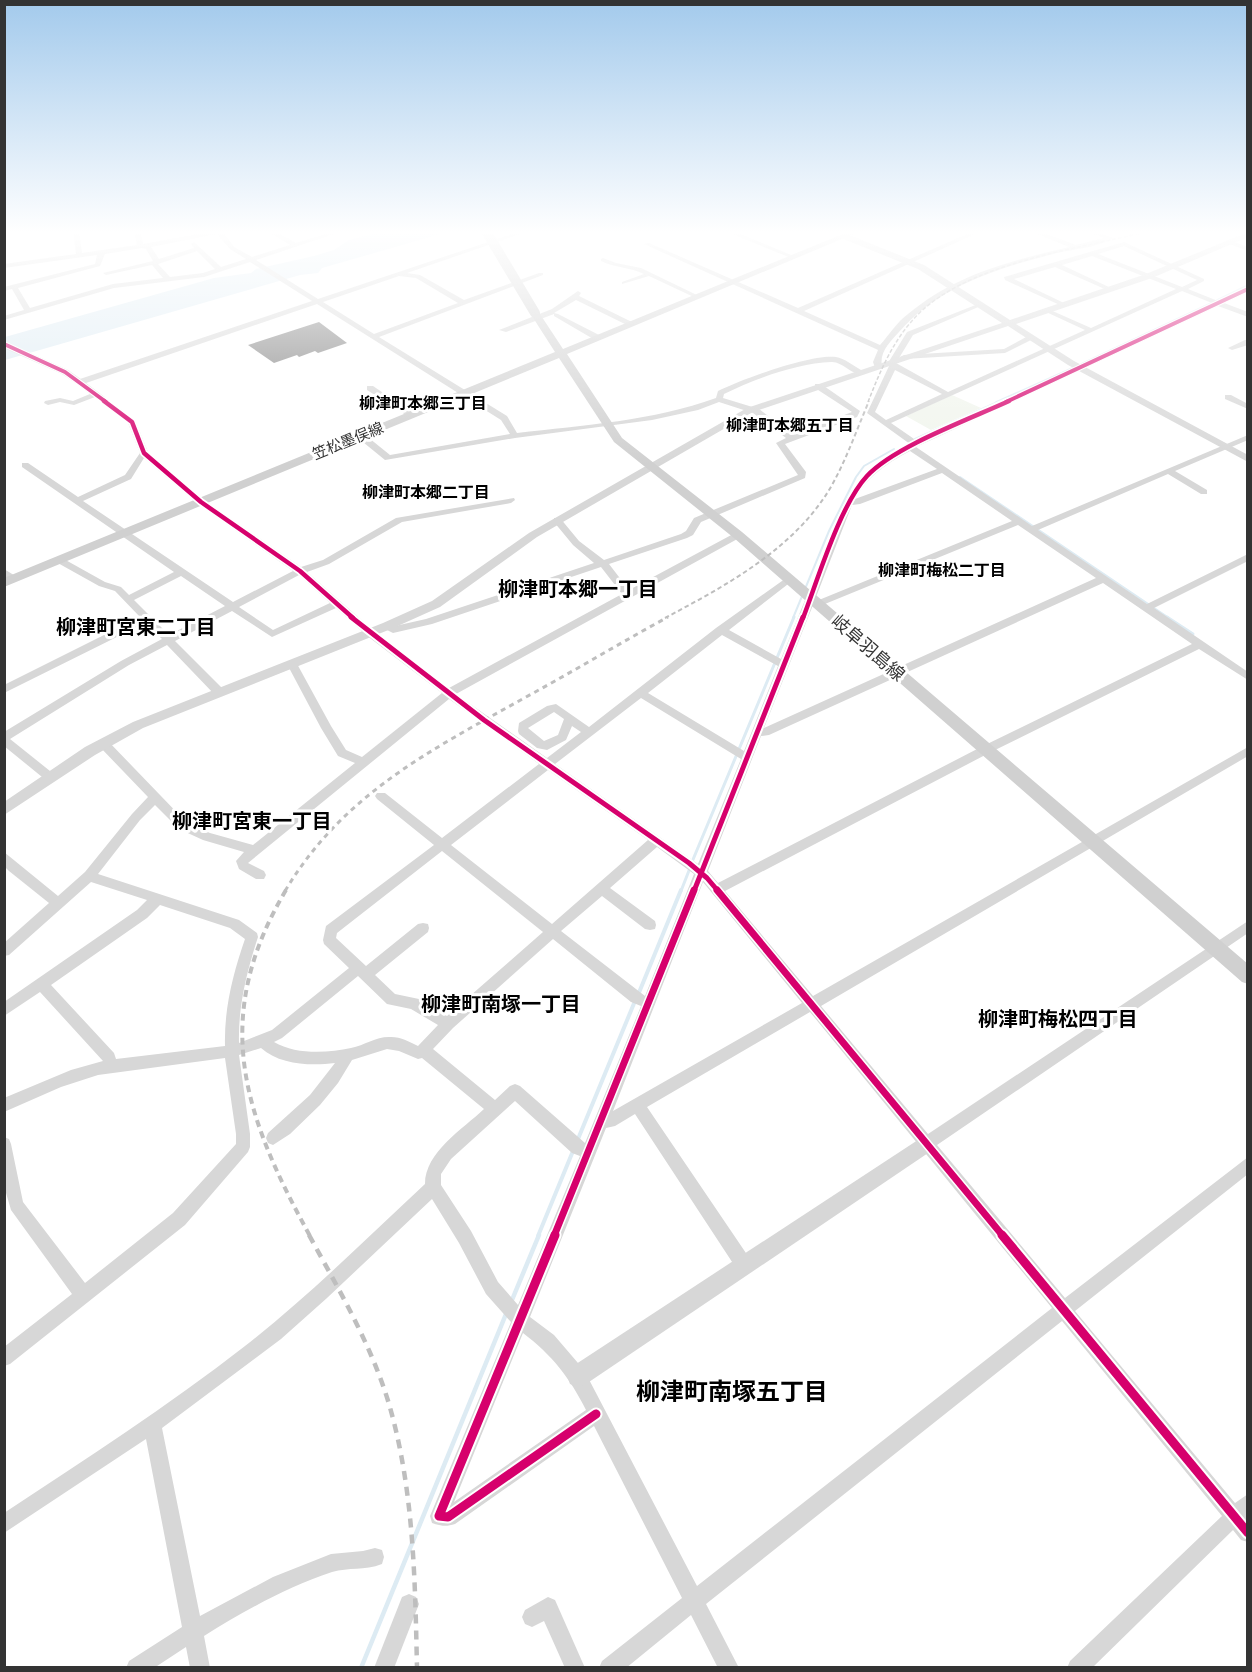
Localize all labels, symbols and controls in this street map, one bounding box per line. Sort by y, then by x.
district label: 柳津町本郷三丁目 [359,395,487,412]
district label: 柳津町本郷五丁目 [726,417,854,434]
street label: 笠松墨俣線 [310,420,386,462]
district label: 柳津町本郷二丁目 [362,484,490,501]
district label: 柳津町梅松二丁目 [878,562,1006,579]
district label: 柳津町本郷一丁目 [498,579,658,600]
street label: 岐阜羽島線 [827,611,909,685]
district label: 柳津町宮東二丁目 [56,617,216,638]
district label: 柳津町宮東一丁目 [172,811,332,832]
district label: 柳津町南塚一丁目 [421,994,581,1015]
district label: 柳津町梅松四丁目 [978,1008,1138,1030]
district label: 柳津町南塚五丁目 [636,1379,828,1405]

